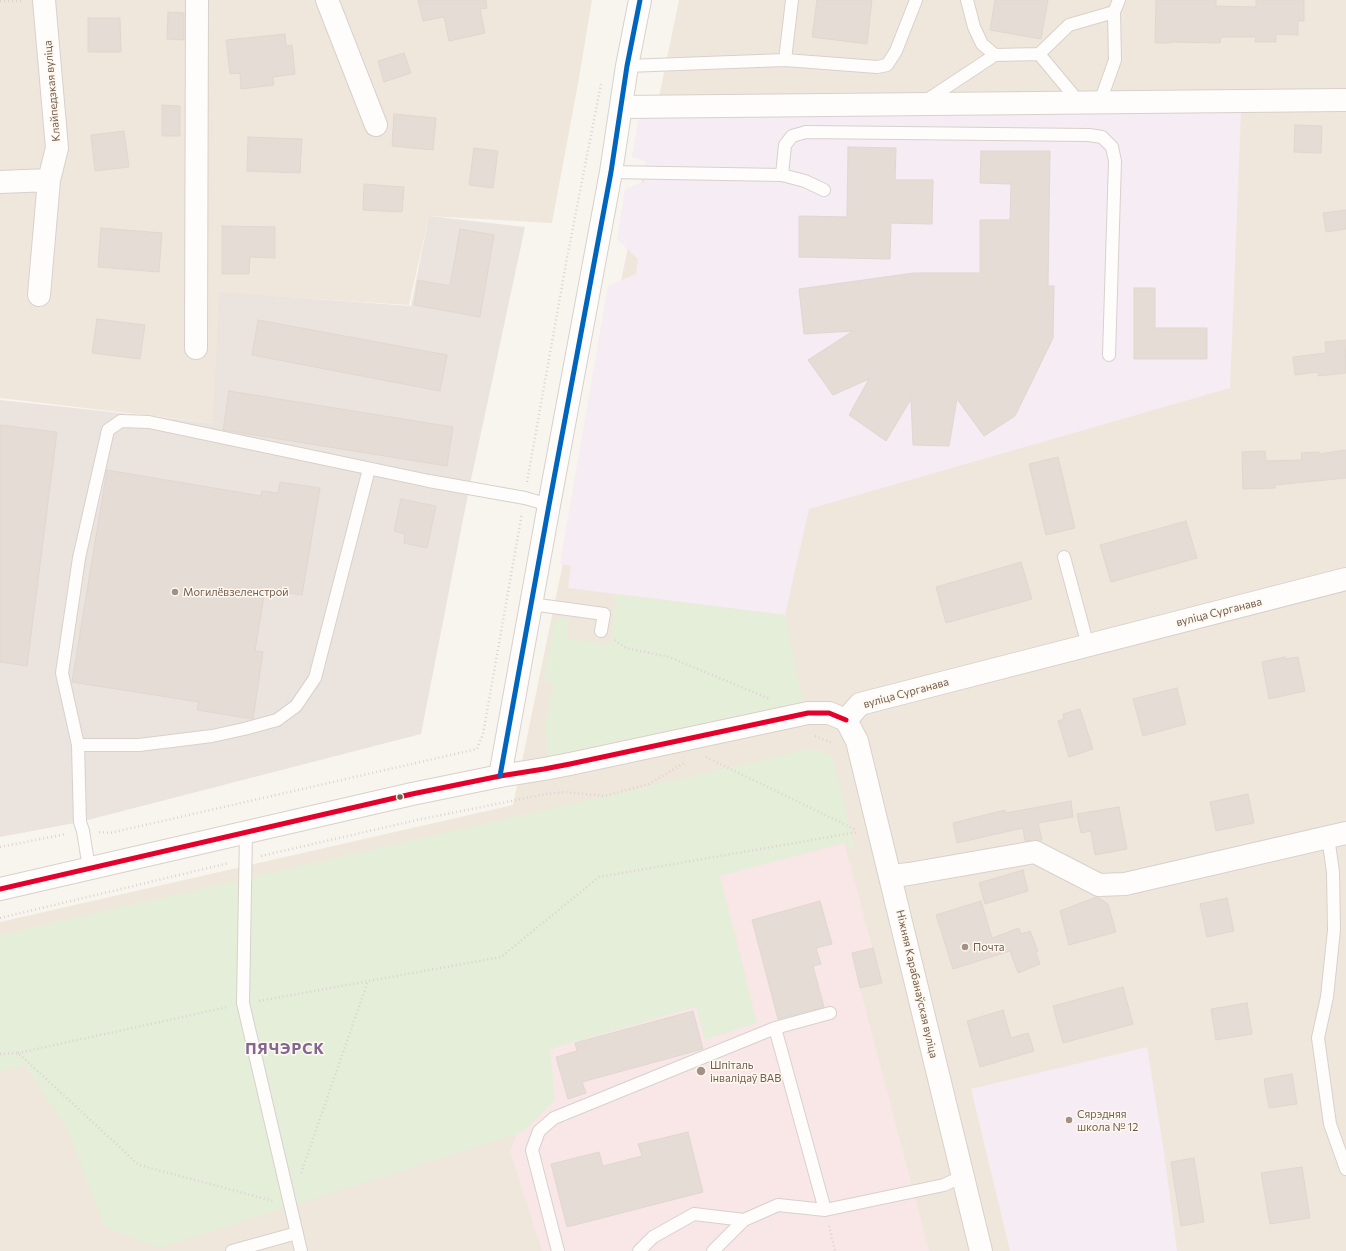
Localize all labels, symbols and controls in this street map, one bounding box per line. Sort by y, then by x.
street label: Клайпедзкая вуліца [41,40,63,142]
place label: Могилёвзеленстрой [183,585,289,599]
marker: Могилёвзеленстрой [170,587,180,597]
street label: вуліца Сурганава [1175,595,1263,629]
street label: вуліца Сурганава [862,675,950,711]
unlabelled marker [395,792,405,802]
street label: Ніжняя Карабанаўская вуліца [893,908,941,1060]
place label: Почта [973,940,1005,954]
marker: Почта [960,942,970,952]
district label: ПЯЧЭРСК [245,1040,325,1058]
place label: Шпіталь інвалідаў ВАВ [710,1058,781,1084]
marker: Шпіталь інвалідаў ВАВ [695,1065,707,1077]
place label: Сярэдняя школа № 12 [1077,1107,1138,1133]
marker: Сярэдняя школа № 12 [1064,1115,1074,1125]

